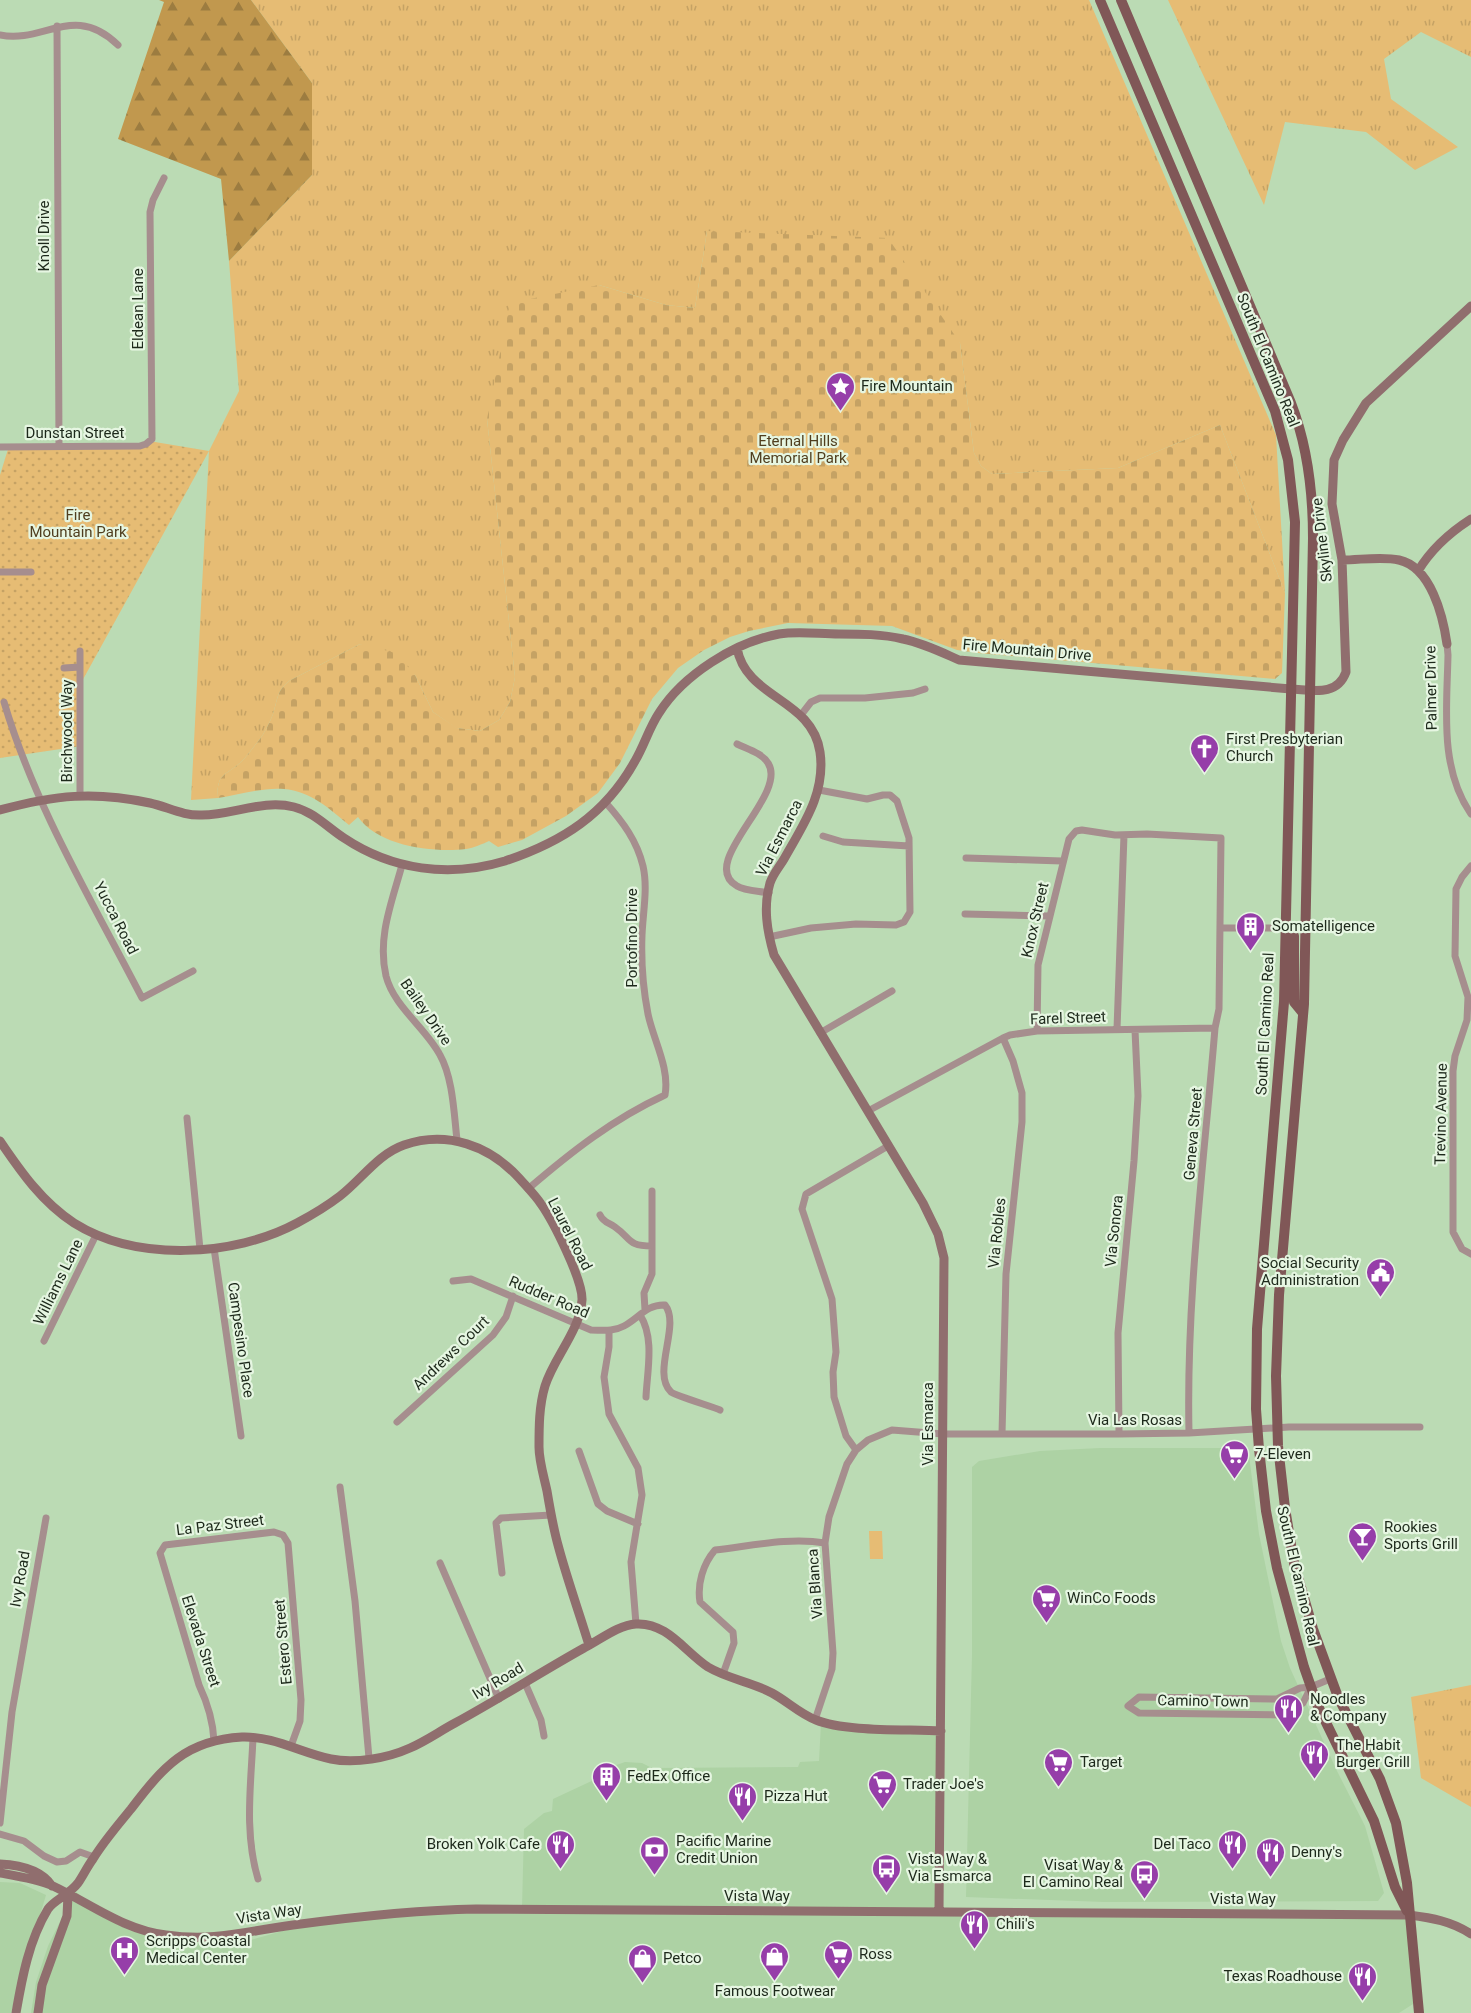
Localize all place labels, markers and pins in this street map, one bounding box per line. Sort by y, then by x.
place icon: Fire Mountain [824,370,856,412]
place label: Fire Mountain [861,377,953,395]
place label: First Presbyterian Church [1226,730,1343,765]
church icon: First Presbyterian Church [1189,732,1221,774]
building icon: Somatelligence [1235,910,1267,952]
place label: Somatelligence [1272,917,1375,935]
place label: Social Security Administration [1261,1254,1359,1289]
public building icon: Social Security Administration [1364,1256,1396,1298]
supermarket icon: 7-Eleven [1218,1438,1250,1480]
place label: 7-Eleven [1255,1445,1311,1463]
place label: Rookies Sports Grill [1384,1518,1458,1553]
bar icon: Rookies Sports Grill [1347,1520,1379,1562]
supermarket icon: WinCo Foods [1030,1582,1062,1624]
place label: WinCo Foods [1067,1589,1156,1607]
place label: Noodles & Company [1310,1690,1387,1725]
restaurant icon: Noodles & Company [1273,1692,1305,1734]
place label: The Habit Burger Grill [1336,1736,1410,1771]
restaurant icon: The Habit Burger Grill [1299,1738,1331,1780]
supermarket icon: Target [1043,1746,1075,1788]
place label: Target [1080,1753,1123,1771]
building icon: FedEx Office [590,1760,622,1802]
place label: FedEx Office [627,1767,710,1785]
supermarket icon: Trader Joe's [866,1768,898,1810]
place label: Trader Joe's [903,1775,984,1793]
restaurant icon: Pizza Hut [727,1780,759,1822]
place label: Pizza Hut [764,1787,828,1805]
restaurant icon: Broken Yolk Cafe [545,1828,577,1870]
restaurant icon: Del Taco [1216,1828,1248,1870]
place label: Pacific Marine Credit Union [676,1832,771,1867]
bank icon: Pacific Marine Credit Union [639,1834,671,1876]
place label: Broken Yolk Cafe [427,1835,540,1853]
place label: Del Taco [1153,1835,1211,1853]
restaurant icon: Denny's [1254,1836,1286,1878]
place label: Denny's [1291,1843,1342,1861]
place label: Vista Way & Via Esmarca [908,1850,992,1885]
bus stop icon: Vista Way & Via Esmarca [871,1852,903,1894]
place label: Visat Way & El Camino Real [1023,1856,1124,1891]
bus stop icon: Visat Way & El Camino Real [1128,1858,1160,1900]
restaurant icon: Chili's [959,1908,991,1950]
place label: Chili's [996,1915,1035,1933]
place label: Scripps Coastal Medical Center [146,1932,251,1967]
hospital icon: Scripps Coastal Medical Center [109,1934,141,1976]
supermarket icon: Ross [822,1938,854,1980]
shop icon: Famous Footwear [759,1940,791,1982]
shop icon: Petco [626,1942,658,1984]
place label: Ross [859,1945,892,1963]
place label: Petco [663,1949,702,1967]
restaurant icon: Texas Roadhouse [1347,1960,1379,2002]
place label: Texas Roadhouse [1224,1967,1342,1985]
place label: Famous Footwear [715,1982,835,2000]

